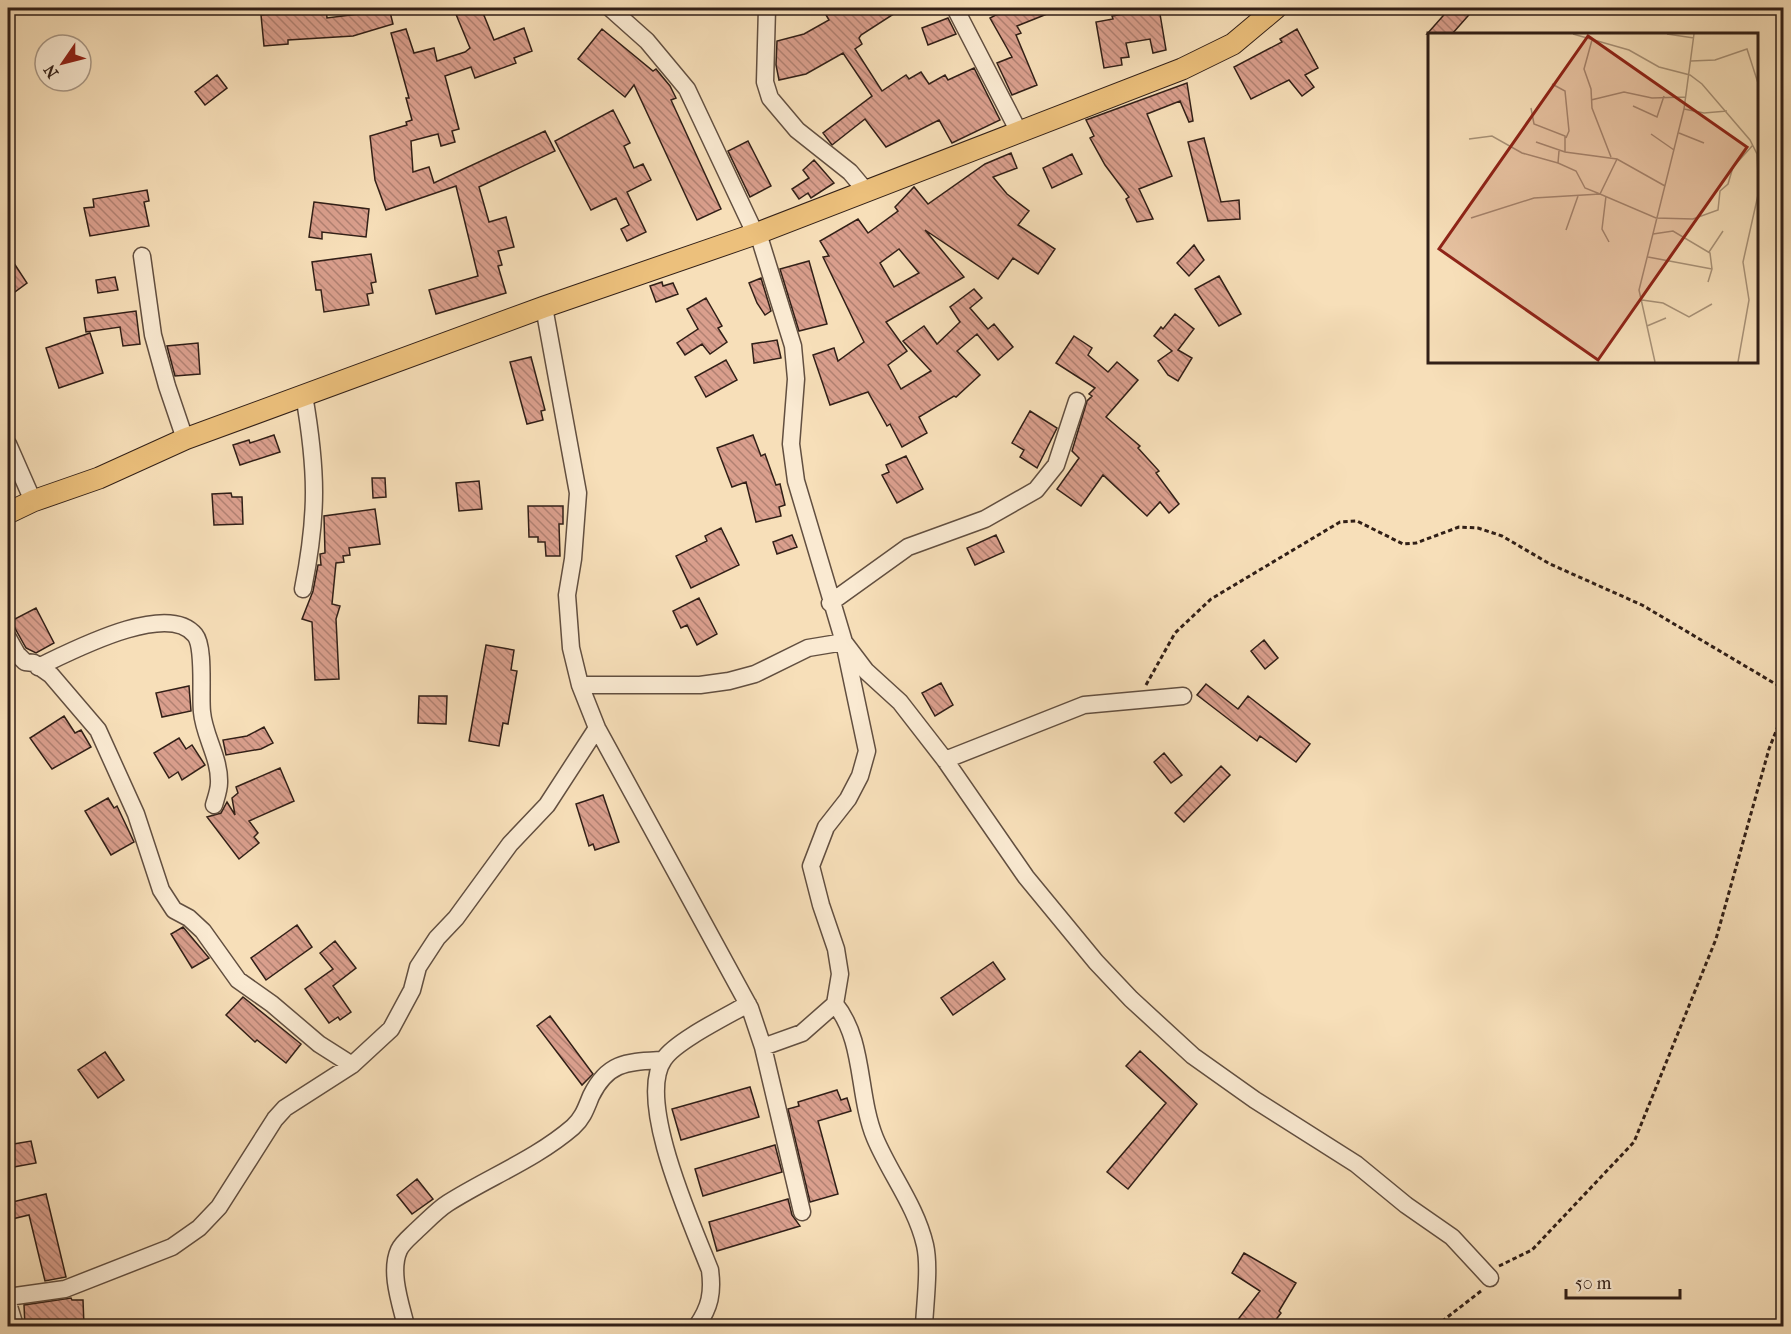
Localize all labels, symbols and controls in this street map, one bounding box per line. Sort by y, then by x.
north arrow [33,33,93,93]
inset map [1428,33,1758,363]
text: N [39,60,62,82]
scale bar [1566,1262,1680,1300]
text: 50 m [1575,1273,1612,1294]

